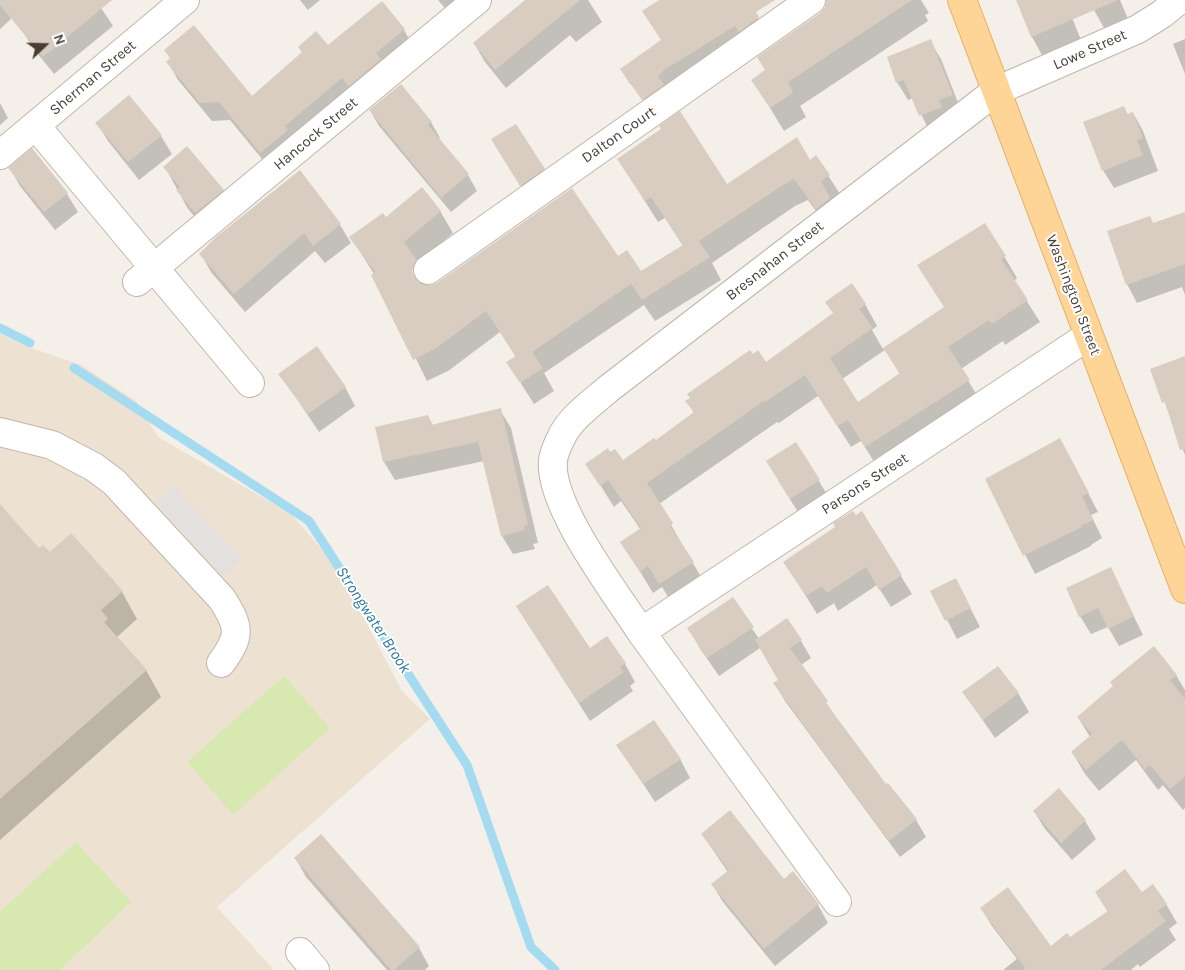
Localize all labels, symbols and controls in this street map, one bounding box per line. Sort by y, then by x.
north arrow [20,20,70,70]
street label: Lowe Street [1050,26,1130,74]
text: N [50,32,69,47]
street label: Sherman Street [46,37,140,119]
street label: Hancock Street [270,94,362,174]
street label: Dalton Court [578,103,660,167]
street label: Bresnahan Street [723,217,827,305]
street label: Washington Street [1042,232,1104,358]
street label: Parsons Street [818,449,912,519]
water label: Strongwater Brook [332,563,414,677]

